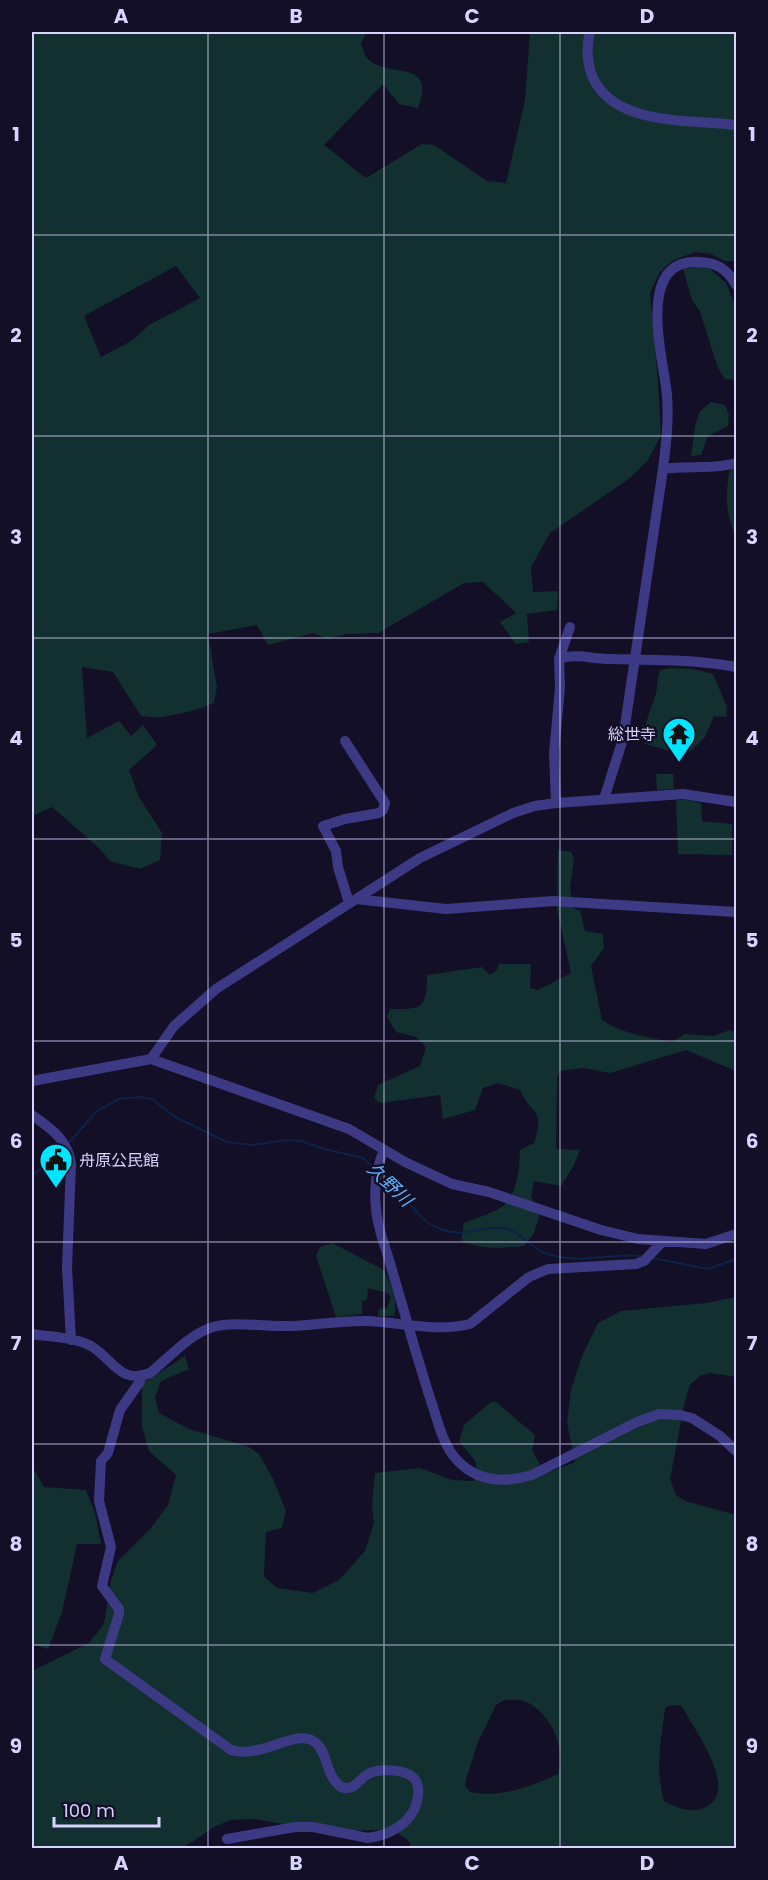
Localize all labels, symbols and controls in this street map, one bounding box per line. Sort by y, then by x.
text: A [114,2,129,30]
text: B [289,2,303,30]
text: C [464,2,480,30]
text: D [640,2,654,30]
text: 1 [12,120,20,148]
text: 1 [748,120,756,148]
text: 2 [10,321,22,349]
text: 2 [746,321,758,349]
text: 3 [10,523,22,551]
text: 3 [746,523,758,551]
temple icon: 総世寺 [661,716,697,763]
place label: 総世寺 [608,723,656,746]
text: 4 [9,724,23,752]
text: 4 [745,724,759,752]
text: 5 [10,926,23,954]
text: 5 [746,926,759,954]
text: 6 [10,1127,22,1155]
text: 6 [746,1127,758,1155]
public building icon: 舟原公民館 [38,1142,74,1189]
place label: 舟原公民館 [79,1149,159,1172]
water label: 久野川 [362,1156,420,1213]
text: 7 [11,1329,22,1357]
text: 7 [747,1329,758,1357]
text: 8 [10,1530,22,1558]
text: 8 [746,1530,758,1558]
text: 9 [10,1732,22,1760]
text: 9 [746,1732,758,1760]
scale bar [54,1790,159,1828]
text: 100 m [63,1798,115,1823]
text: A [114,1849,129,1877]
text: B [289,1849,303,1877]
text: C [464,1849,480,1877]
text: D [640,1849,654,1877]

